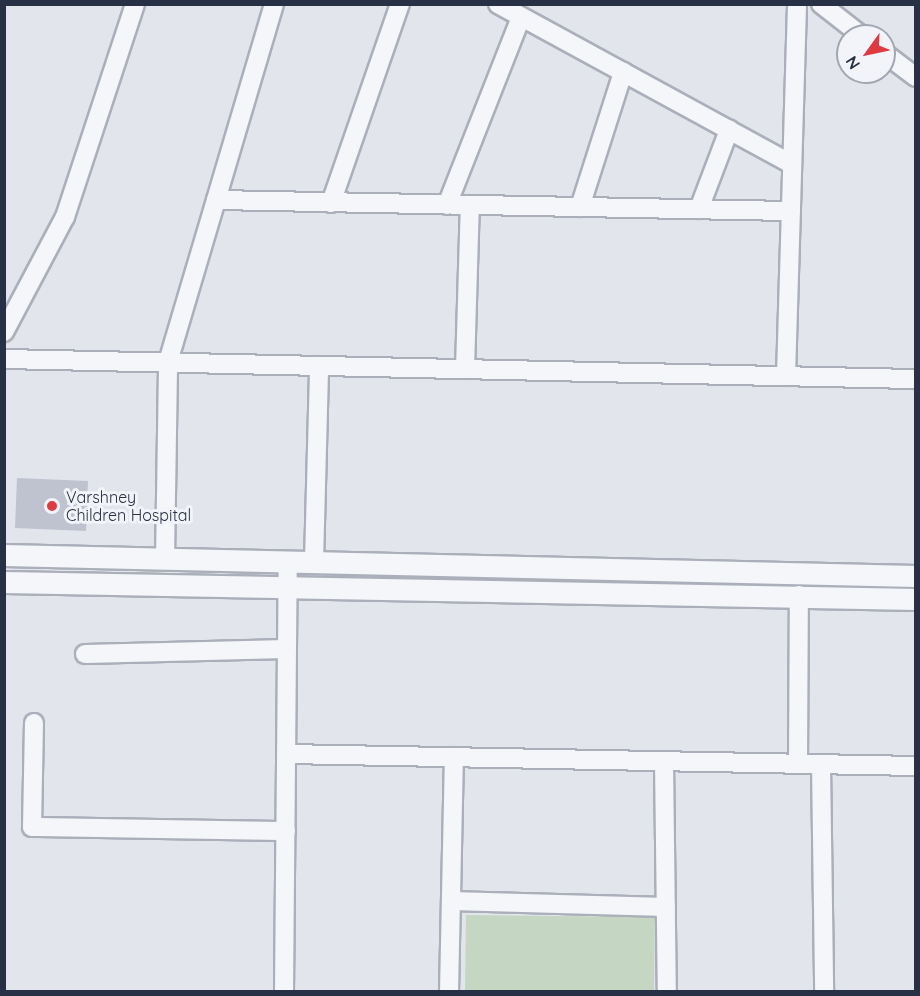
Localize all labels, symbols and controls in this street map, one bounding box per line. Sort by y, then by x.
north arrow [836,24,896,84]
text: N [841,52,864,73]
place label: Varshney Children Hospital [66,487,191,525]
marker: Varshney Children Hospital [43,497,61,515]

